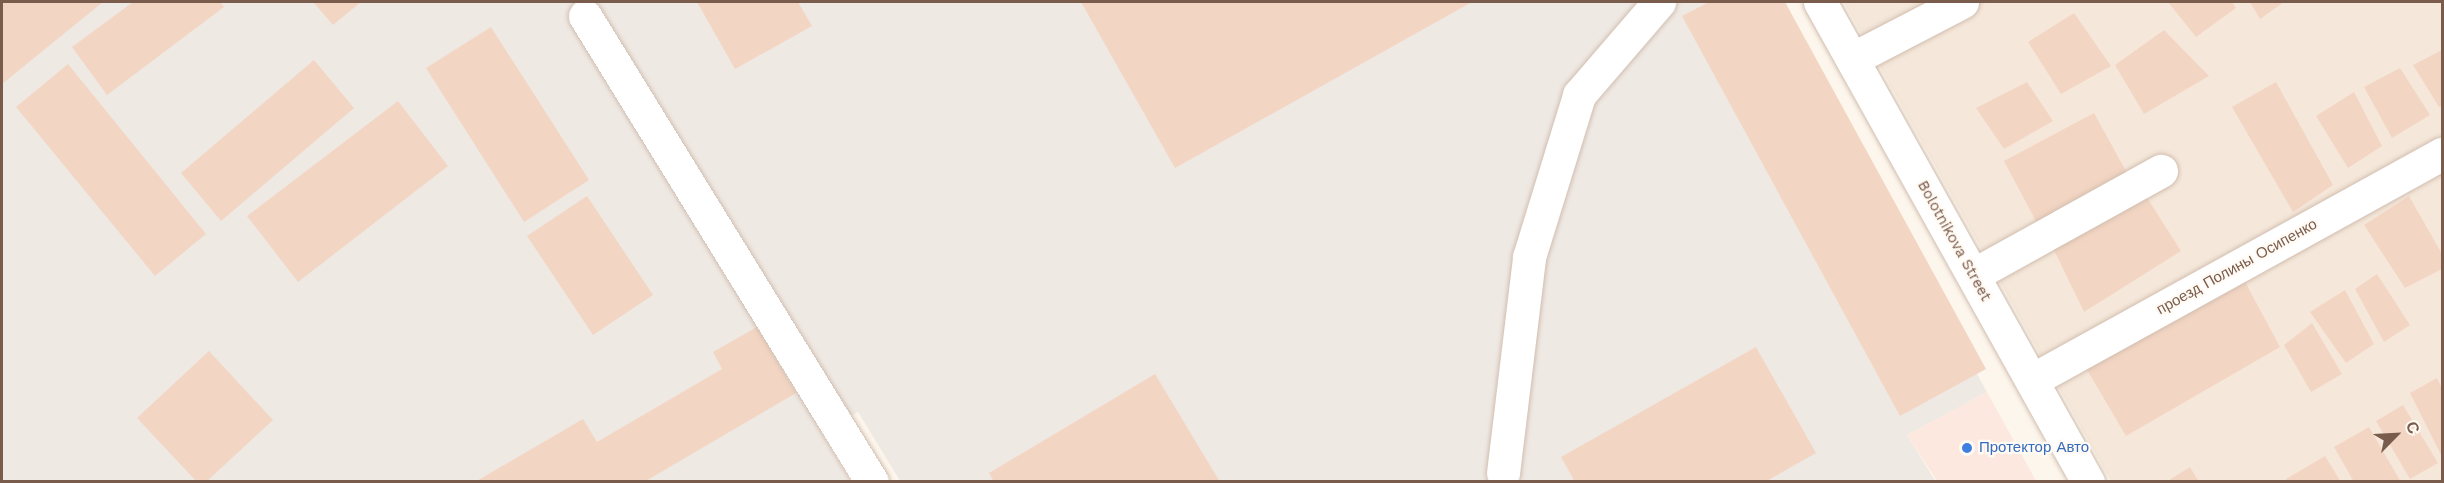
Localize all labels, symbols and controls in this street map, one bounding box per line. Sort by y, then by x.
street label: Bolotnikova Street [1913,177,1995,305]
street label: проезд Полины Осипенко [2154,215,2320,319]
north arrow [2366,405,2426,465]
text: С [2402,418,2424,437]
place label: Протектор Авто [1979,439,2089,457]
marker: Протектор Авто [1960,441,1974,455]

